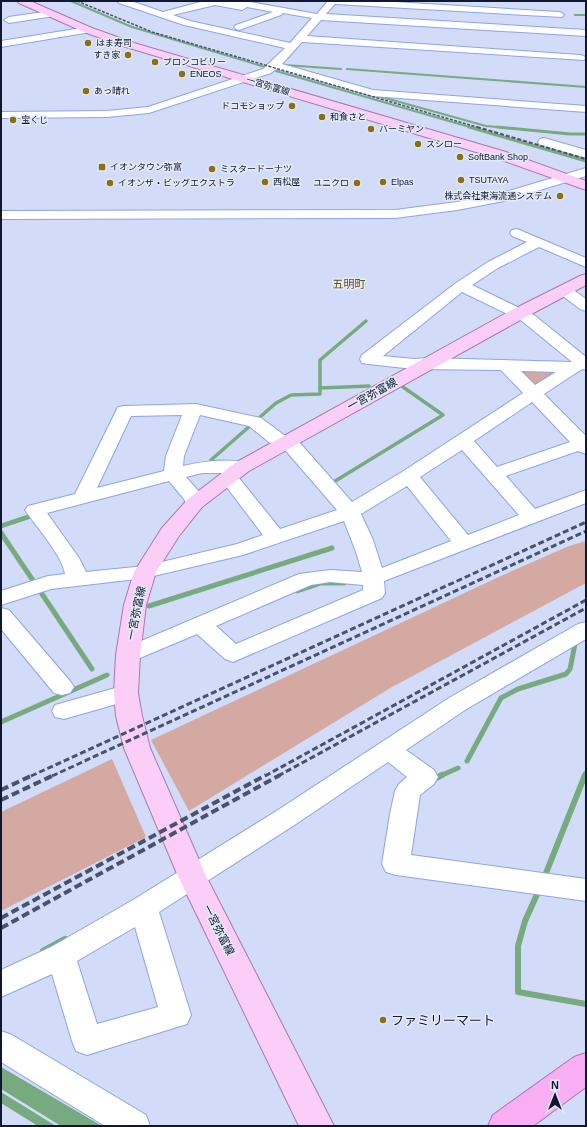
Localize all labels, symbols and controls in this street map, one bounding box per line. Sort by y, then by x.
marker: はま寿司 [83,38,93,48]
place label: はま寿司 [96,38,132,48]
place label: すき家 [93,50,121,60]
marker: すき家 [123,50,133,60]
marker: ブロンコビリー [150,57,160,67]
place label: ブロンコビリー [163,57,226,67]
marker: ENEOS [177,69,187,79]
place label: ENEOS [190,69,222,79]
street label: 一宮弥富線 [245,75,292,98]
marker: あっ晴れ [81,86,91,96]
place label: あっ晴れ [94,86,130,96]
place label: ドコモショップ [221,101,284,111]
marker: ドコモショップ [287,101,297,111]
marker: 和食さと [317,112,327,122]
place label: 和食さと [330,112,366,122]
marker: 宝くじ [8,115,18,125]
place label: 宝くじ [21,115,48,125]
marker: バーミヤン [366,124,376,134]
place label: バーミヤン [379,124,424,134]
marker: スシロー [413,139,423,149]
place label: スシロー [426,139,462,149]
marker: SoftBank Shop [455,152,465,162]
place label: SoftBank Shop [468,152,528,162]
marker: イオンタウン弥富 [97,162,107,172]
place label: イオンタウン弥富 [110,162,182,172]
marker: ミスタードーナツ [207,164,217,174]
place label: ミスタードーナツ [220,164,292,174]
marker: TSUTAYA [456,175,466,185]
place label: TSUTAYA [469,175,509,185]
marker: 西松屋 [260,177,270,187]
place label: 西松屋 [273,177,300,187]
marker: Elpas [378,177,388,187]
place label: Elpas [391,177,414,187]
marker: イオンザ・ビッグエクストラ [105,178,115,188]
place label: イオンザ・ビッグエクストラ [118,178,235,188]
place label: ユニクロ [313,178,349,188]
marker: ユニクロ [352,178,362,188]
place label: 株式会社東海流通システム [444,191,552,201]
marker: 株式会社東海流通システム [555,191,565,201]
district label: 五明町 [333,278,366,290]
street label: 一宮弥富線 [345,375,399,413]
street label: 一宮弥富線 [124,585,148,641]
street label: 一宮弥富線 [201,903,237,957]
place label: ファミリーマート [391,1013,495,1028]
marker: ファミリーマート [378,1015,388,1025]
north arrow [535,1075,575,1115]
text: N [551,1079,559,1091]

